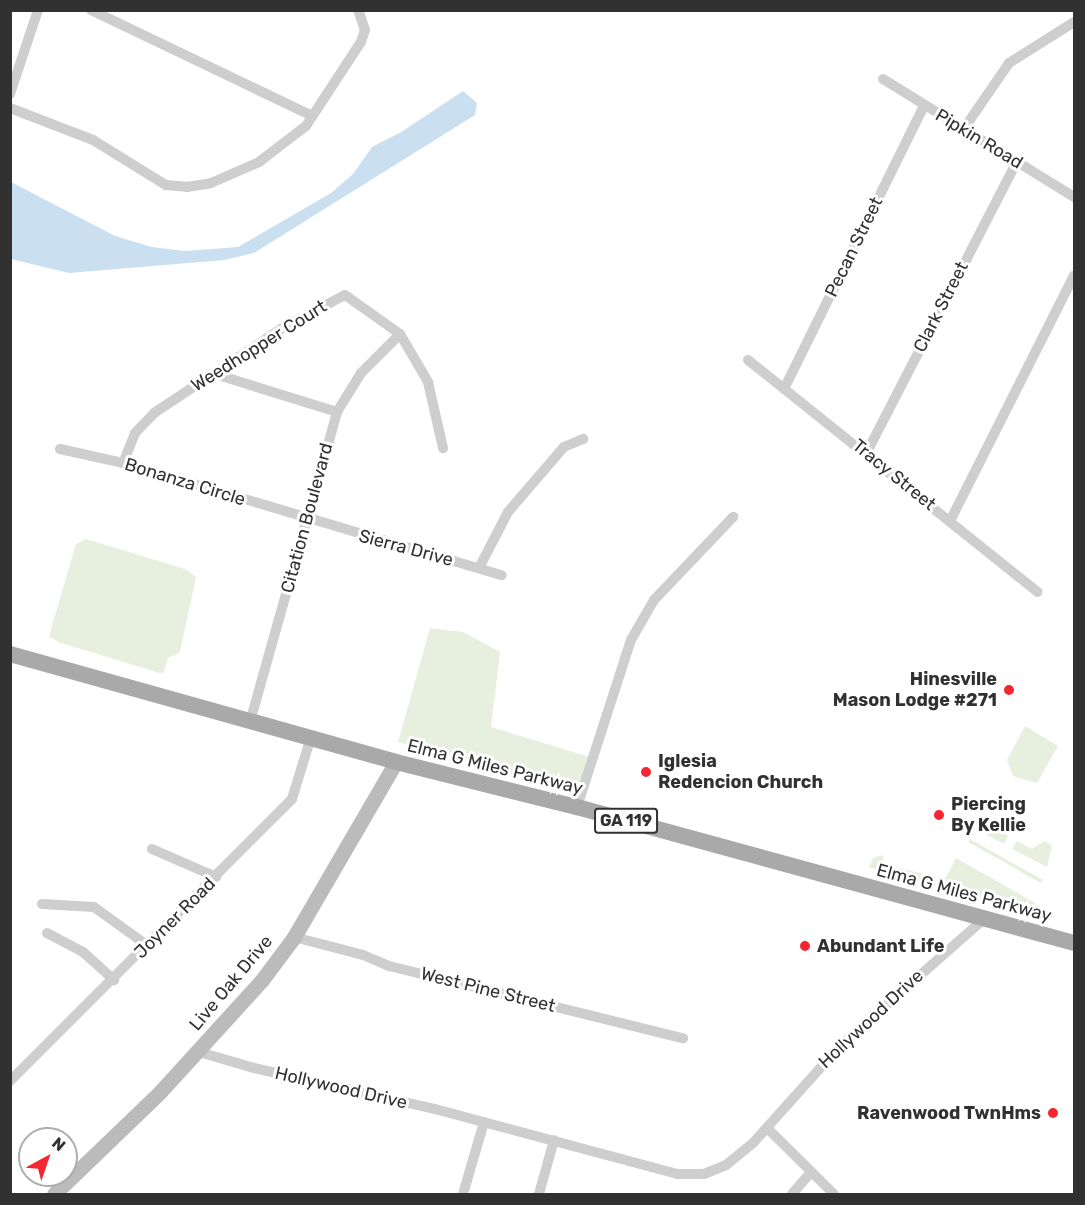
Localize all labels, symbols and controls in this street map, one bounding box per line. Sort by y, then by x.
street label: Pipkin Road [931,104,1027,174]
street label: Pecan Street [820,193,888,301]
street label: Clark Street [909,258,973,356]
street label: Weedhopper Court [187,296,331,396]
street label: Tracy Street [848,435,940,515]
street label: Citation Boulevard [277,441,337,595]
street label: Bonanza Circle [122,453,248,511]
street label: Sierra Drive [356,525,456,571]
place label: Hinesville Mason Lodge #271 [833,669,997,712]
marker: Hinesville Mason Lodge #271 [1002,683,1016,697]
street label: Elma G Miles Parkway [405,735,585,799]
place label: Iglesia Redencion Church [658,751,823,794]
marker: Iglesia Redencion Church [639,765,653,779]
place label: Piercing By Kellie [951,794,1026,836]
road number: GA 119 [593,808,659,834]
marker: Piercing By Kellie [932,808,946,822]
street label: Elma G Miles Parkway [874,859,1054,927]
street label: Joyner Road [130,873,220,963]
street label: Live Oak Drive [185,931,277,1035]
place label: Abundant Life [817,935,944,957]
marker: Abundant Life [798,939,812,953]
street label: West Pine Street [418,963,558,1017]
street label: Hollywood Drive [814,965,928,1073]
street label: Hollywood Drive [273,1062,409,1114]
place label: Ravenwood TwnHms [857,1102,1041,1124]
marker: Ravenwood TwnHms [1046,1106,1060,1120]
north arrow [18,1127,78,1187]
text: N [48,1133,69,1155]

